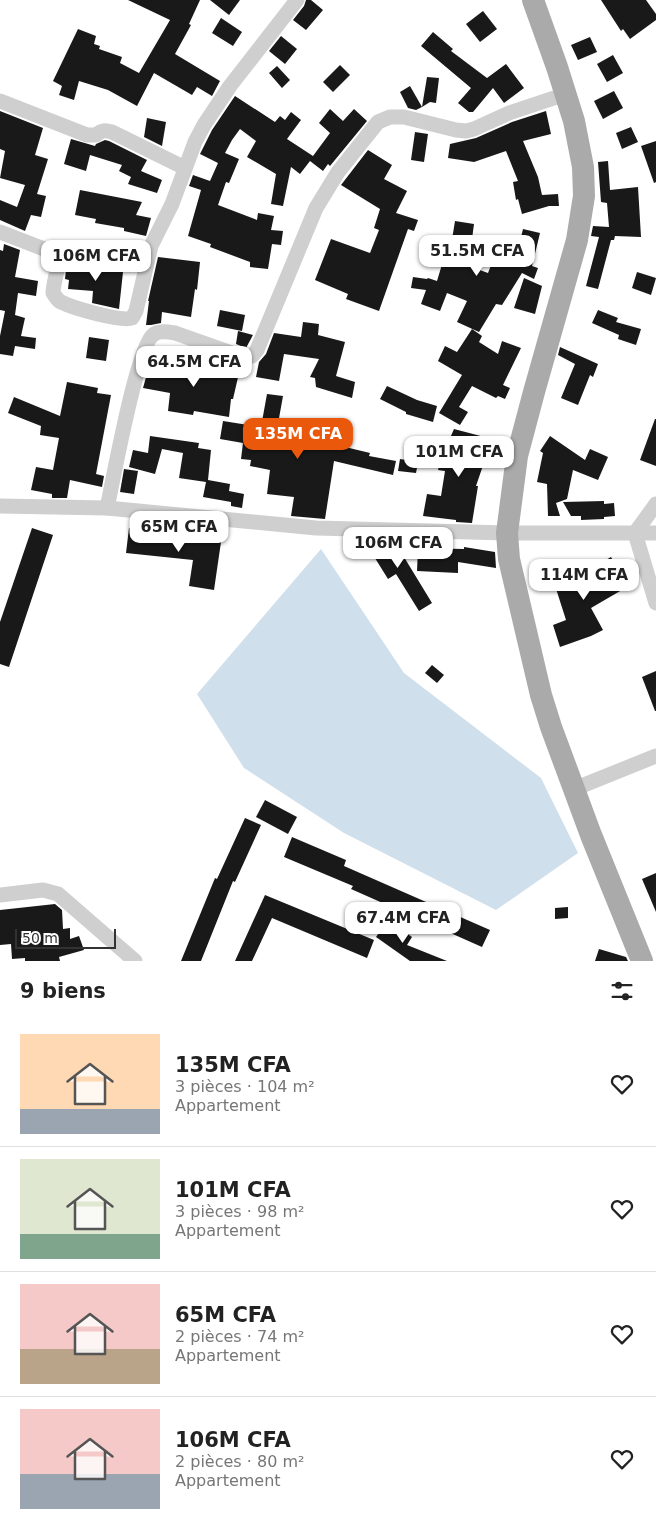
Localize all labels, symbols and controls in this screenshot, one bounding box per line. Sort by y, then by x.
pin: 51.5M CFA [420,234,534,277]
pin: 106M CFA [44,240,148,282]
text: 51.5M CFA [430,241,524,260]
text: 106M CFA [52,246,140,265]
pin: 64.5M CFA [137,346,251,388]
text: 64.5M CFA [147,352,241,371]
pin: 135M CFA [246,418,350,460]
text: 135M CFA [254,424,342,443]
pin: 101M CFA [407,436,511,478]
text: 101M CFA [415,442,503,461]
pin: 65M CFA [133,510,225,553]
text: 65M CFA [141,517,217,536]
pin: 106M CFA [346,526,450,569]
text: 106M CFA [354,533,442,552]
pin: 114M CFA [532,558,636,601]
text: 114M CFA [540,565,628,584]
pin: 67.4M CFA [346,902,460,944]
text: 67.4M CFA [356,908,450,927]
scale bar [15,926,116,949]
text: 50 m [22,930,58,946]
icon: filters [608,977,636,1005]
text: 9 biens [20,979,106,1003]
text: 135M CFA [175,1053,291,1077]
icon: home [60,1054,120,1114]
icon: heart [608,1070,636,1098]
text: 3 pièces · 104 m² [175,1077,315,1096]
text: Appartement [175,1096,281,1115]
text: 101M CFA [175,1178,291,1202]
icon: home [60,1179,120,1239]
icon: heart [608,1195,636,1223]
text: 3 pièces · 98 m² [175,1202,304,1221]
text: Appartement [175,1221,281,1240]
text: 65M CFA [175,1303,276,1327]
icon: home [60,1304,120,1364]
icon: heart [608,1320,636,1348]
text: 2 pièces · 74 m² [175,1327,304,1346]
text: Appartement [175,1346,281,1365]
text: 106M CFA [175,1428,291,1452]
icon: home [60,1429,120,1489]
icon: heart [608,1445,636,1473]
text: 2 pièces · 80 m² [175,1452,304,1471]
text: Appartement [175,1471,281,1490]

